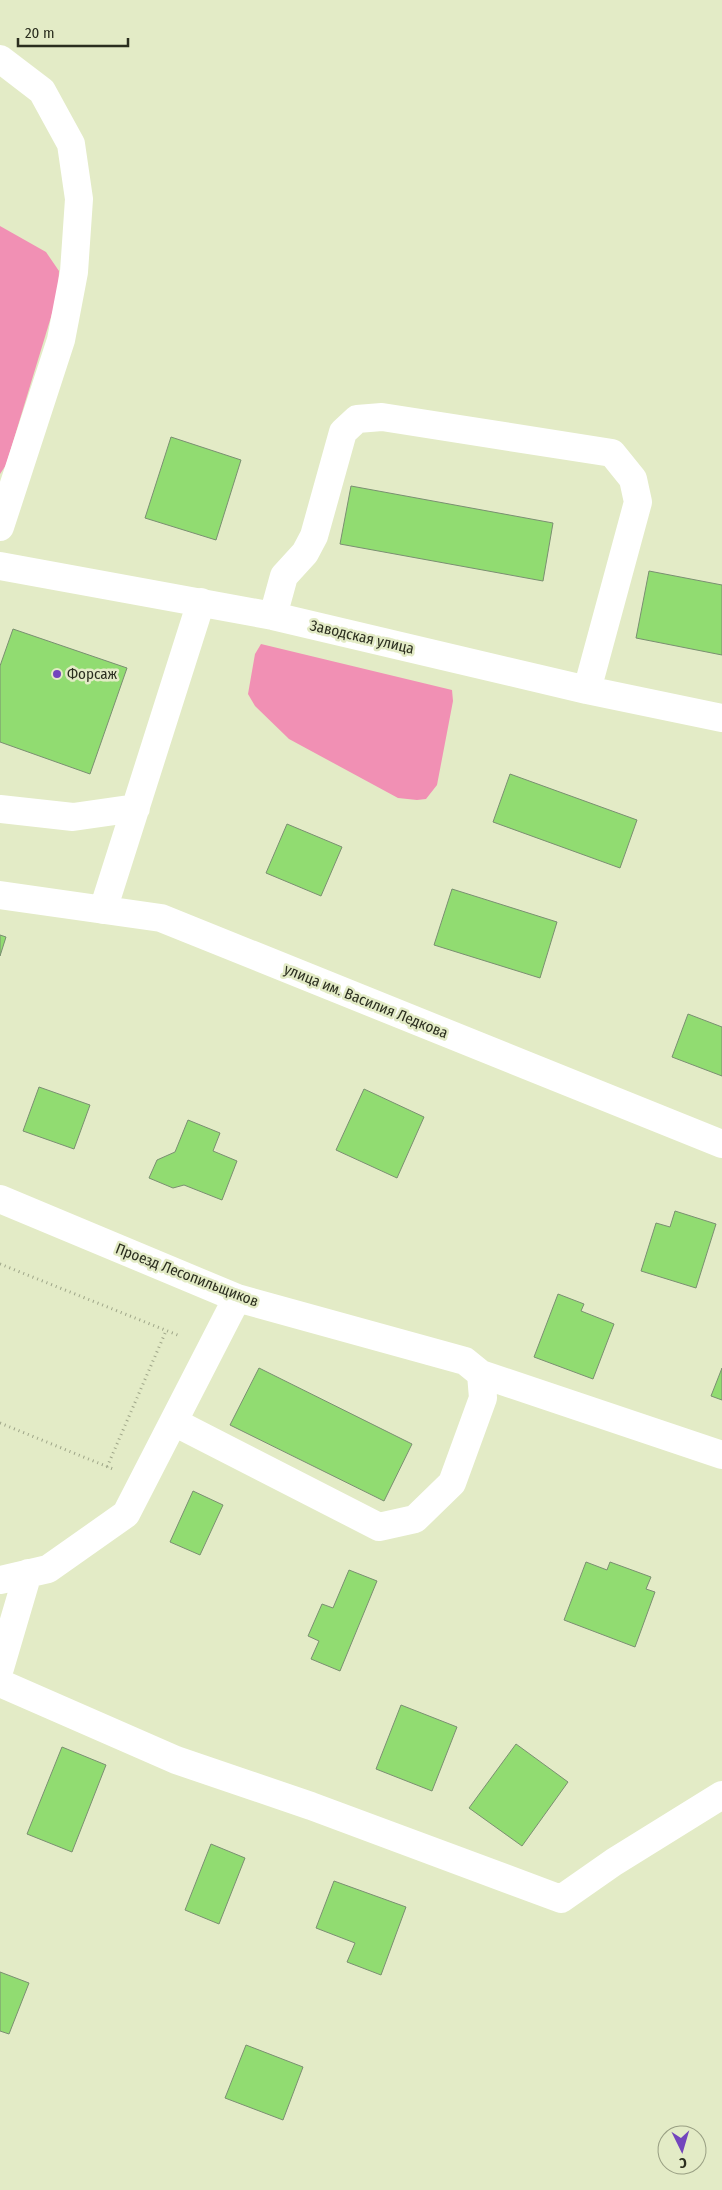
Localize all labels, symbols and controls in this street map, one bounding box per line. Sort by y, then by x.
scale bar [18,15,128,47]
text: 20 m [25,24,55,42]
street label: Заводская улица [308,616,416,658]
place label: Форсаж [67,665,118,683]
marker: Форсаж [51,668,63,680]
street label: улица им. Василия Ледкова [282,960,450,1042]
street label: Проезд Лесопильщиков [113,1239,261,1311]
north arrow [657,2125,707,2175]
text: С [678,2154,687,2171]

